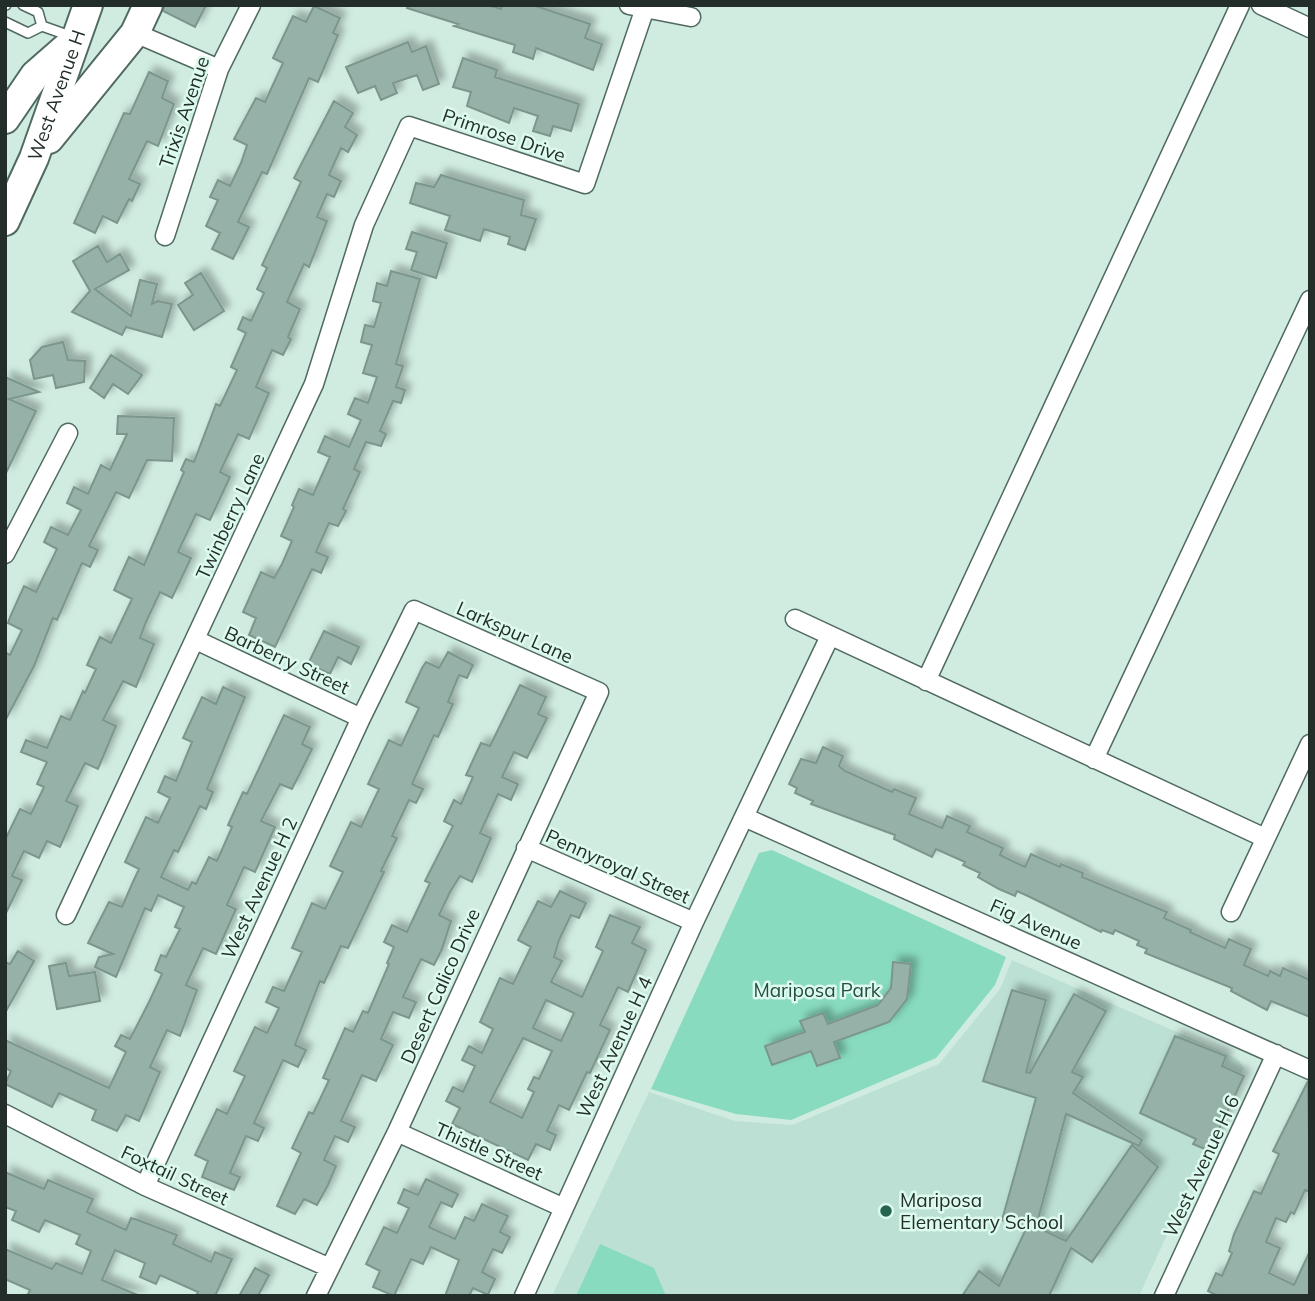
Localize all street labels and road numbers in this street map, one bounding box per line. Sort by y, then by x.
street label: West Avenue H [22,27,90,164]
street label: Trixis Avenue [154,53,214,171]
street label: Primrose Drive [439,103,569,167]
street label: Twinberry Lane [190,449,270,583]
street label: Larkspur Lane [453,596,577,668]
street label: Barberry Street [221,621,354,700]
street label: West Avenue H 2 [216,813,302,963]
street label: Pennyroyal Street [542,823,694,909]
street label: Fig Avenue [986,893,1086,955]
street label: Desert Calico Drive [395,905,485,1067]
street label: West Avenue H 4 [571,972,657,1122]
street label: West Avenue H 6 [1158,1091,1244,1241]
street label: Thistle Street [431,1117,547,1186]
street label: Foxtail Street [117,1140,233,1210]

